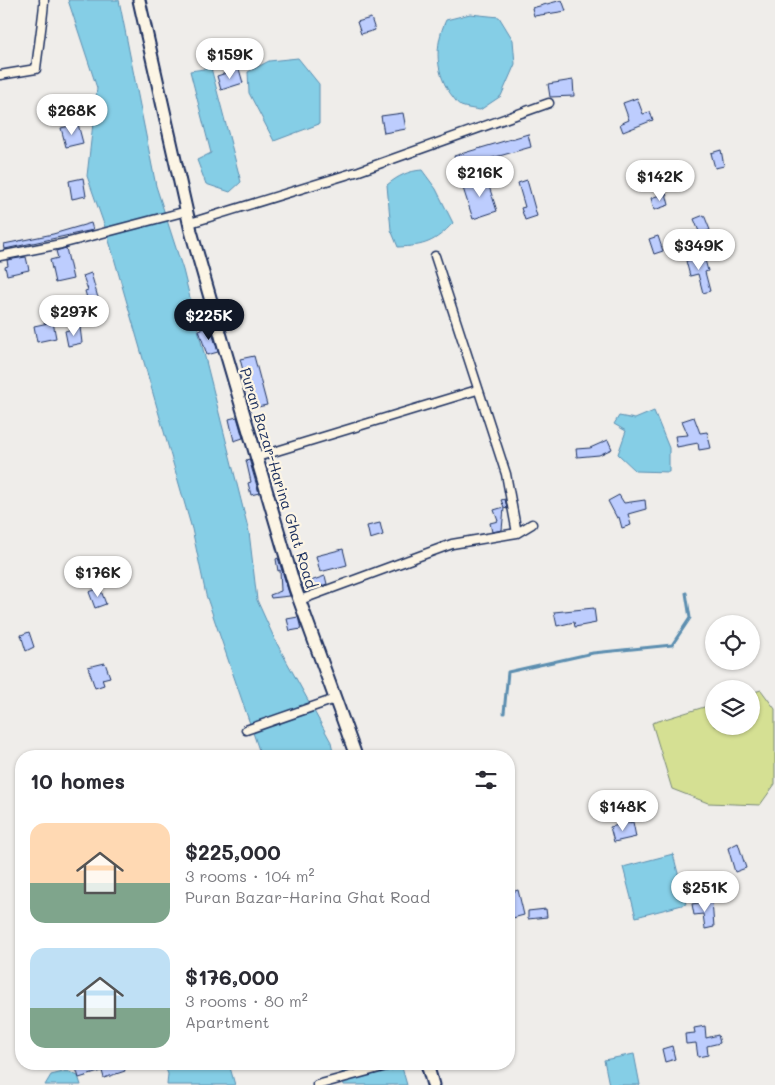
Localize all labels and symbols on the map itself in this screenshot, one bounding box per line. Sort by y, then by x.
pin: $159K [195,38,265,80]
pin: $268K [37,94,107,136]
pin: $216K [445,156,515,198]
pin: $142K [625,160,695,202]
pin: $349K [664,228,734,271]
pin: $297K [39,294,109,337]
pin: $225K [174,298,244,341]
street label: Puran Bazar-Harina Ghat Road [236,365,322,591]
pin: $176K [63,556,133,598]
pin: $148K [588,790,658,832]
pin: $251K [670,870,740,913]

